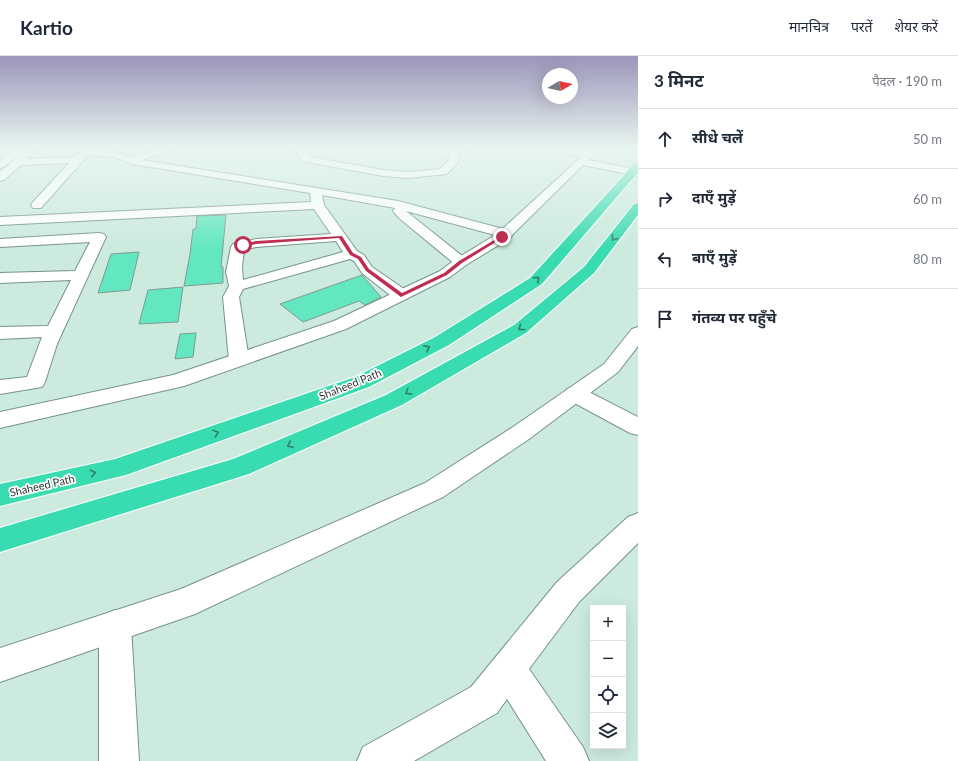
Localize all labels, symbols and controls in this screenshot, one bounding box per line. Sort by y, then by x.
text: Kartio [20,16,73,39]
text: मानचित्र [789,18,829,35]
text: परतें [851,18,873,35]
text: शेयर करें [895,18,938,35]
north arrow [542,68,578,104]
text: 3 मिनट [654,70,704,91]
text: पैदल · 190 m [872,73,942,89]
icon: ahead [654,128,676,150]
text: सीधे चलें [692,128,743,146]
text: 50 m [913,131,942,147]
icon: right [654,188,676,210]
text: दाएँ मुड़ें [692,188,736,206]
text: 60 m [913,191,942,207]
route end [493,228,511,246]
one-way arrow [612,233,619,240]
route start [234,236,252,254]
icon: left [654,248,676,270]
text: बाएँ मुड़ें [692,248,737,266]
text: 80 m [913,251,942,267]
one-way arrow [532,276,540,284]
icon: arrive [654,308,676,330]
text: गंतव्य पर पहुँचे [692,308,776,326]
one-way arrow [519,323,526,330]
one-way arrow [423,346,430,353]
street label: Shaheed Path [317,366,383,402]
one-way arrow [405,388,413,395]
one-way arrow [212,429,219,438]
one-way arrow [286,440,294,448]
one-way arrow [89,470,96,478]
street label: Shaheed Path [8,471,76,499]
map controls [590,605,626,749]
button: + [590,605,626,641]
button: − [590,641,626,677]
button: locate [590,677,626,713]
button: layers [590,713,626,749]

